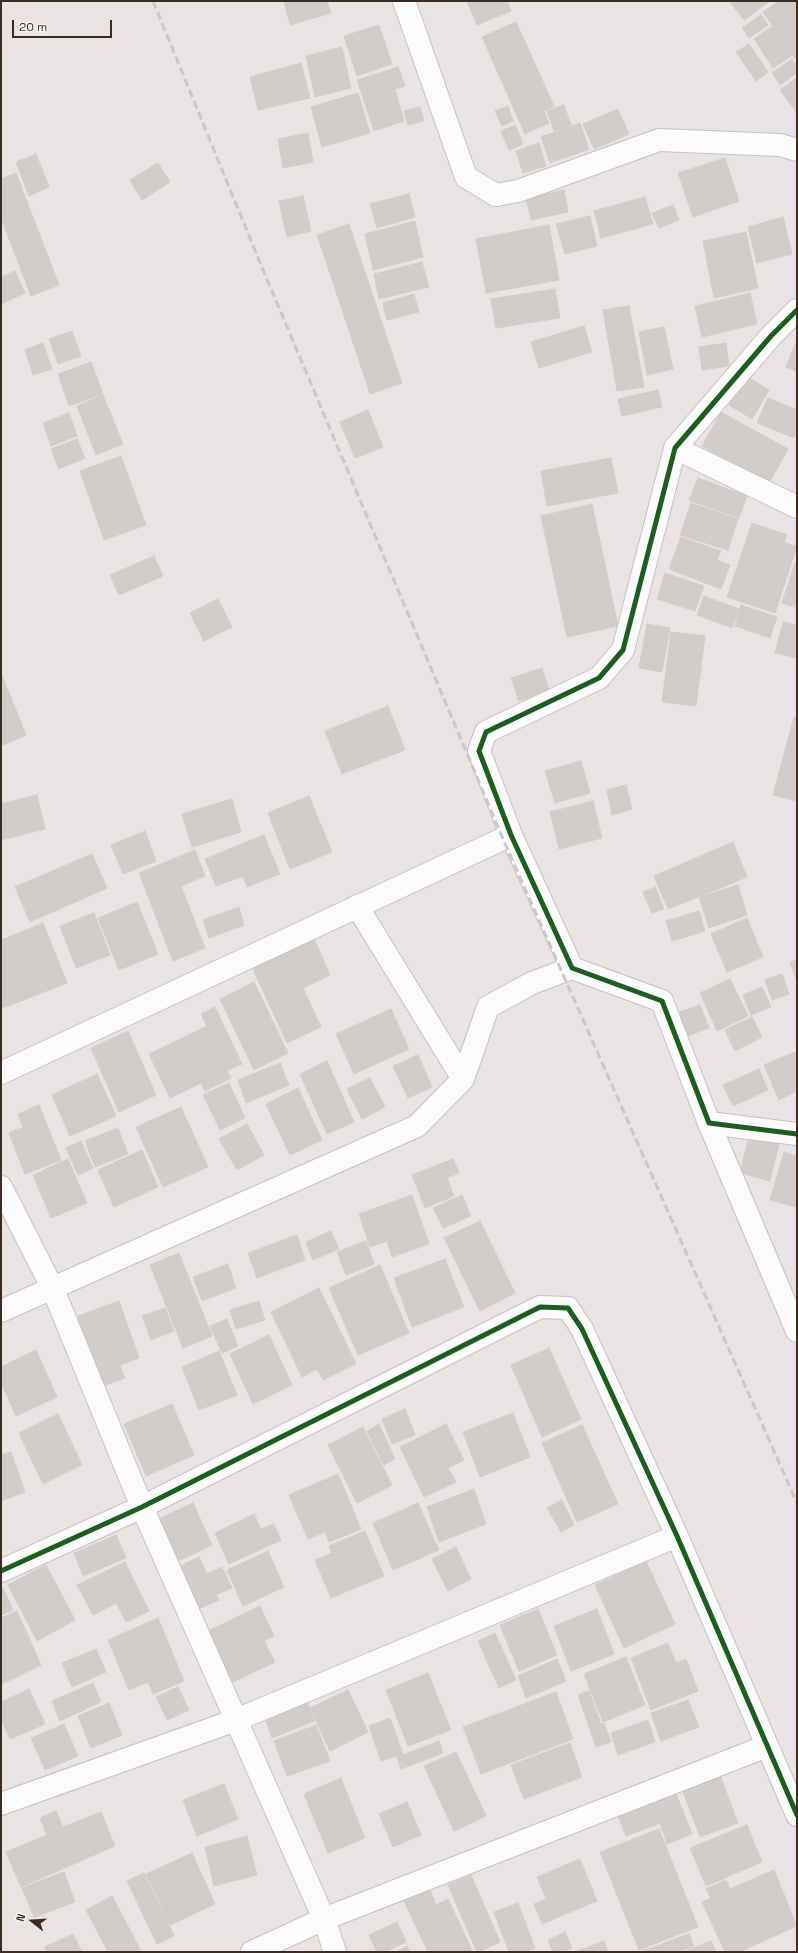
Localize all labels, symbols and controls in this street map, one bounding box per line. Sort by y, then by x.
scale bar [14,12,114,38]
text: 20 m [19,19,47,35]
north arrow [12,1901,52,1941]
text: N [13,1912,28,1923]

